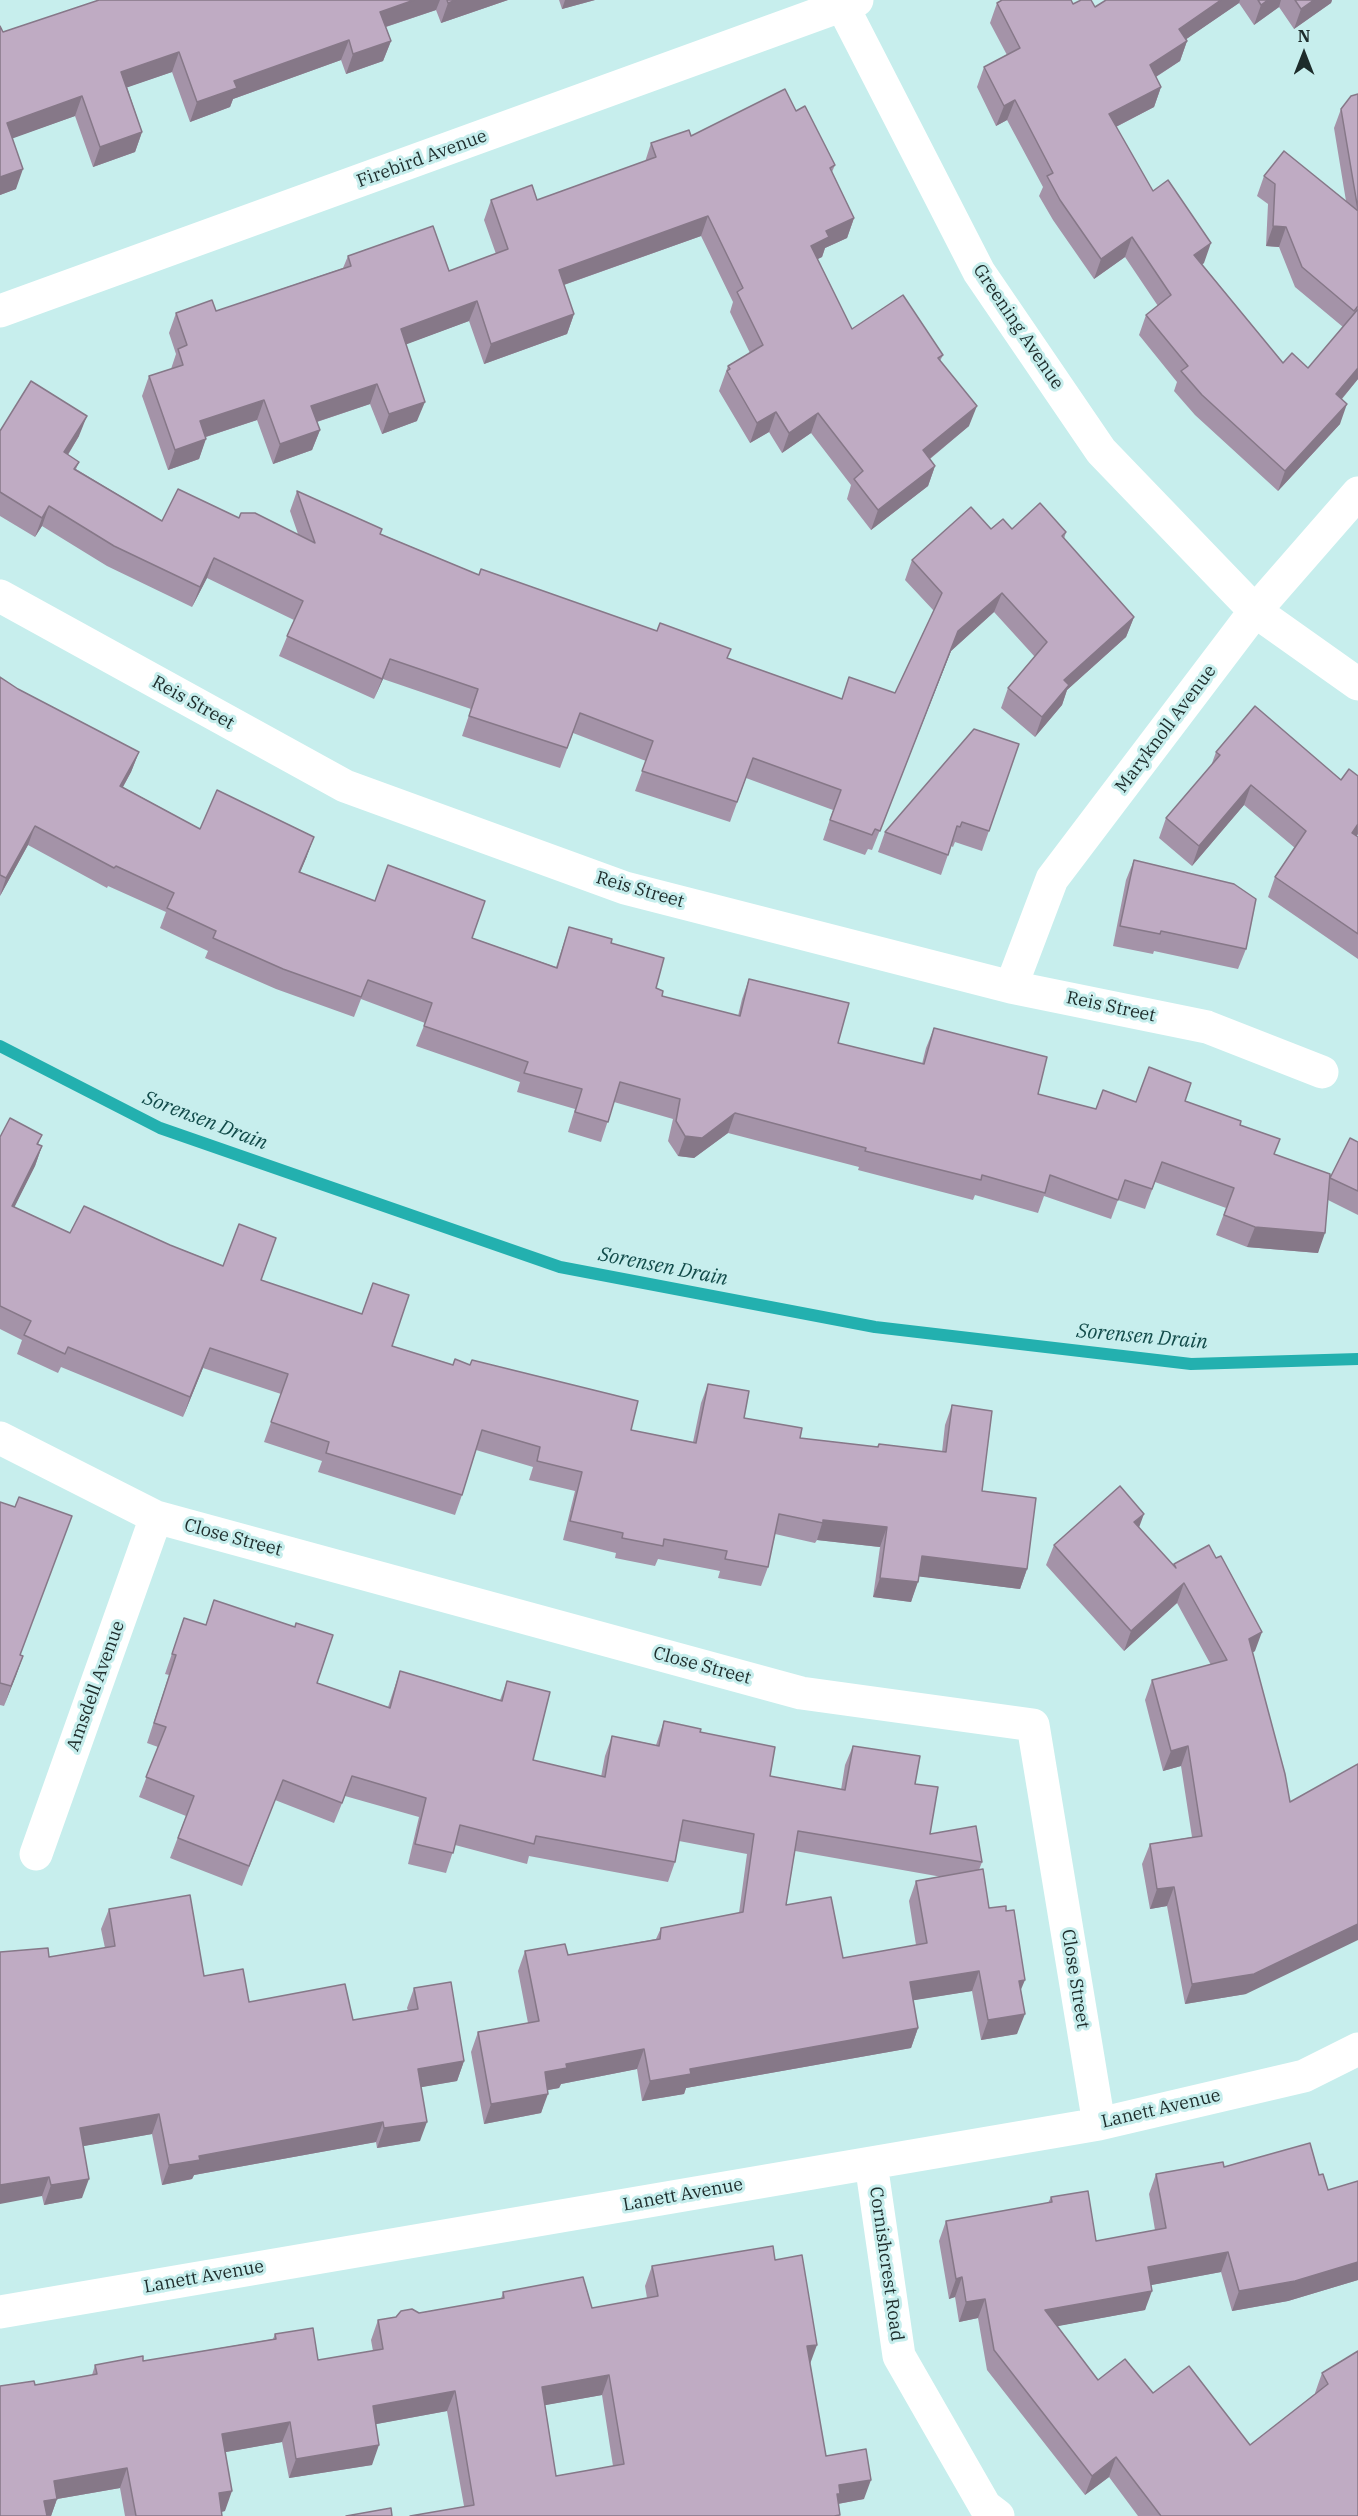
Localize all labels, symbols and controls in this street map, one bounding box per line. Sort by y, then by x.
north arrow [1274,24,1334,84]
text: N [1298,26,1310,46]
street label: Firebird Avenue [354,125,490,193]
street label: Greening Avenue [968,260,1068,394]
street label: Maryknoll Avenue [1111,661,1221,797]
street label: Reis Street [148,672,238,734]
street label: Reis Street [593,867,687,913]
street label: Reis Street [1064,987,1158,1027]
water label: Sorensen Drain [139,1086,271,1156]
water label: Sorensen Drain [596,1243,730,1291]
water label: Sorensen Drain [1075,1319,1209,1355]
street label: Close Street [182,1515,284,1561]
street label: Amsdell Avenue [62,1618,130,1754]
street label: Close Street [651,1643,753,1689]
street label: Close Street [1056,1928,1094,2030]
street label: Lanett Avenue [1099,2085,1223,2133]
street label: Lanett Avenue [621,2174,745,2216]
street label: Cornishcrest Road [864,2185,908,2343]
street label: Lanett Avenue [142,2256,266,2298]

